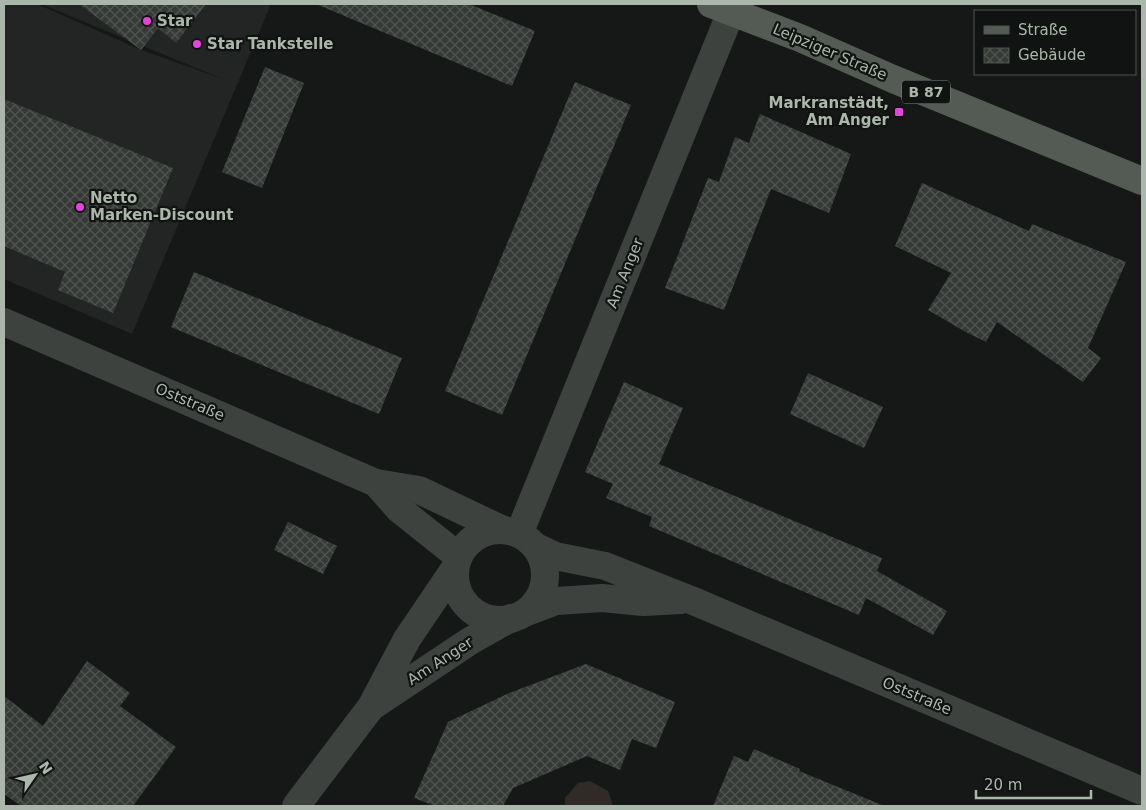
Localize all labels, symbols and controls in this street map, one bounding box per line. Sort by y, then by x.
legend [974,10,1136,75]
place label: Star [157,12,193,30]
marker: Star [141,15,153,27]
street label: Leipziger Straße [770,20,890,84]
text: Straße [1018,21,1067,39]
place label: Star Tankstelle [207,35,334,53]
marker: Star Tankstelle [191,38,203,50]
text: Gebäude [1018,46,1086,64]
road number: B 87 [902,80,950,104]
place label: Markranstädt, Am Anger [769,94,890,129]
marker: Markranstädt, Am Anger [893,106,905,118]
place label: Netto Marken-Discount [90,189,233,224]
marker: Netto Marken-Discount [74,201,86,213]
street label: Am Anger [603,234,648,311]
street label: Oststraße [153,379,227,425]
street label: Am Anger [404,633,477,689]
street label: Oststraße [880,673,954,719]
north arrow [10,750,60,800]
text: N [36,758,56,777]
scale bar [976,768,1091,800]
text: 20 m [984,776,1022,794]

